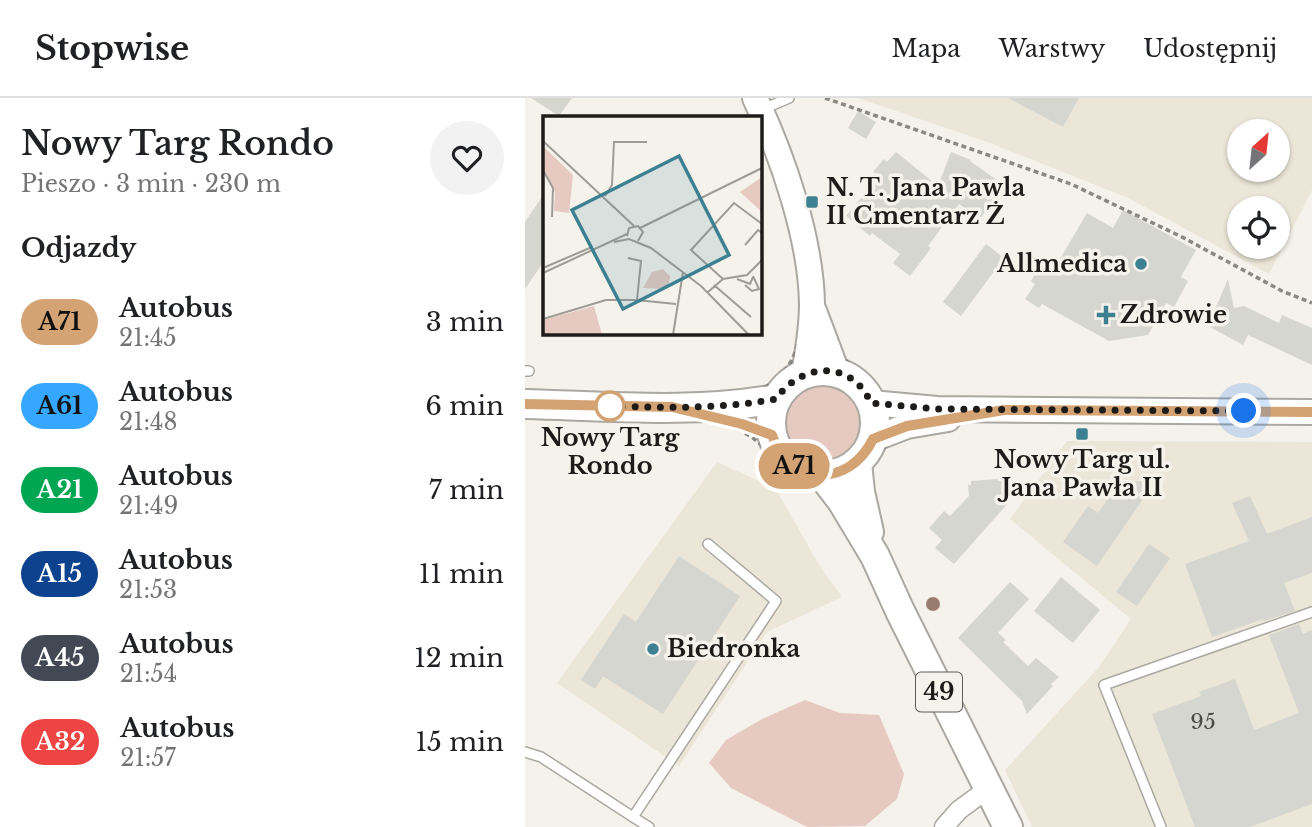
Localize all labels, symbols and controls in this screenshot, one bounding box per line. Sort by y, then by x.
text: Stopwise [35,28,189,69]
text: Mapa [892,34,961,63]
text: Warstwy [999,34,1105,63]
text: Udostępnij [1143,34,1277,63]
inset map [543,116,761,334]
north arrow [1227,119,1290,182]
map controls [1227,119,1290,259]
button: heart [430,121,504,195]
text: Nowy Targ Rondo [21,123,334,164]
text: Pieszo · 3 min · 230 m [21,170,281,198]
place label: N. T. Jana Pawla II Cmentarz Ż [826,173,1025,230]
marker: N. T. Jana Pawla II Cmentarz Ż [804,194,820,210]
button: locate [1227,196,1290,259]
text: Odjazdy [21,232,136,264]
place label: Allmedica [996,249,1127,278]
marker: Allmedica [1133,256,1149,272]
text: Autobus [119,292,233,324]
place label: Zdrowie [1120,300,1227,329]
text: 3 min [426,306,504,338]
text: A71 [38,307,81,336]
marker: Zdrowie [1098,307,1114,323]
text: 21:45 [119,324,177,352]
text: Autobus [119,376,233,408]
text: 6 min [425,390,504,422]
text: A61 [36,391,83,420]
marker: Nowy Targ Rondo [595,391,625,421]
your location [1226,393,1261,428]
text: 21:48 [119,408,177,436]
place label: Nowy Targ Rondo [541,423,681,480]
marker: Nowy Targ ul. Jana Pawła II [1074,426,1090,442]
line badge: A71 [754,443,834,489]
place label: Nowy Targ ul. Jana Pawła II [994,445,1170,502]
text: A71 [773,451,815,480]
text: Autobus [119,460,233,492]
text: 7 min [429,474,504,506]
text: A21 [36,475,83,504]
text: 21:49 [119,492,178,520]
text: Autobus [119,544,233,576]
text: 11 min [419,558,504,590]
text: A15 [37,559,82,588]
text: 21:53 [119,576,177,604]
text: Autobus [120,628,234,660]
place label: Biedronka [667,634,801,663]
marker: Biedronka [645,641,661,657]
text: 12 min [414,642,504,674]
text: A45 [35,643,85,672]
text: 21:54 [120,660,177,688]
road number: 49 [916,672,962,712]
house number: 95 [1190,709,1216,735]
text: Autobus [120,712,234,744]
text: 15 min [415,726,504,758]
text: A32 [35,727,85,756]
text: 21:57 [120,744,176,772]

